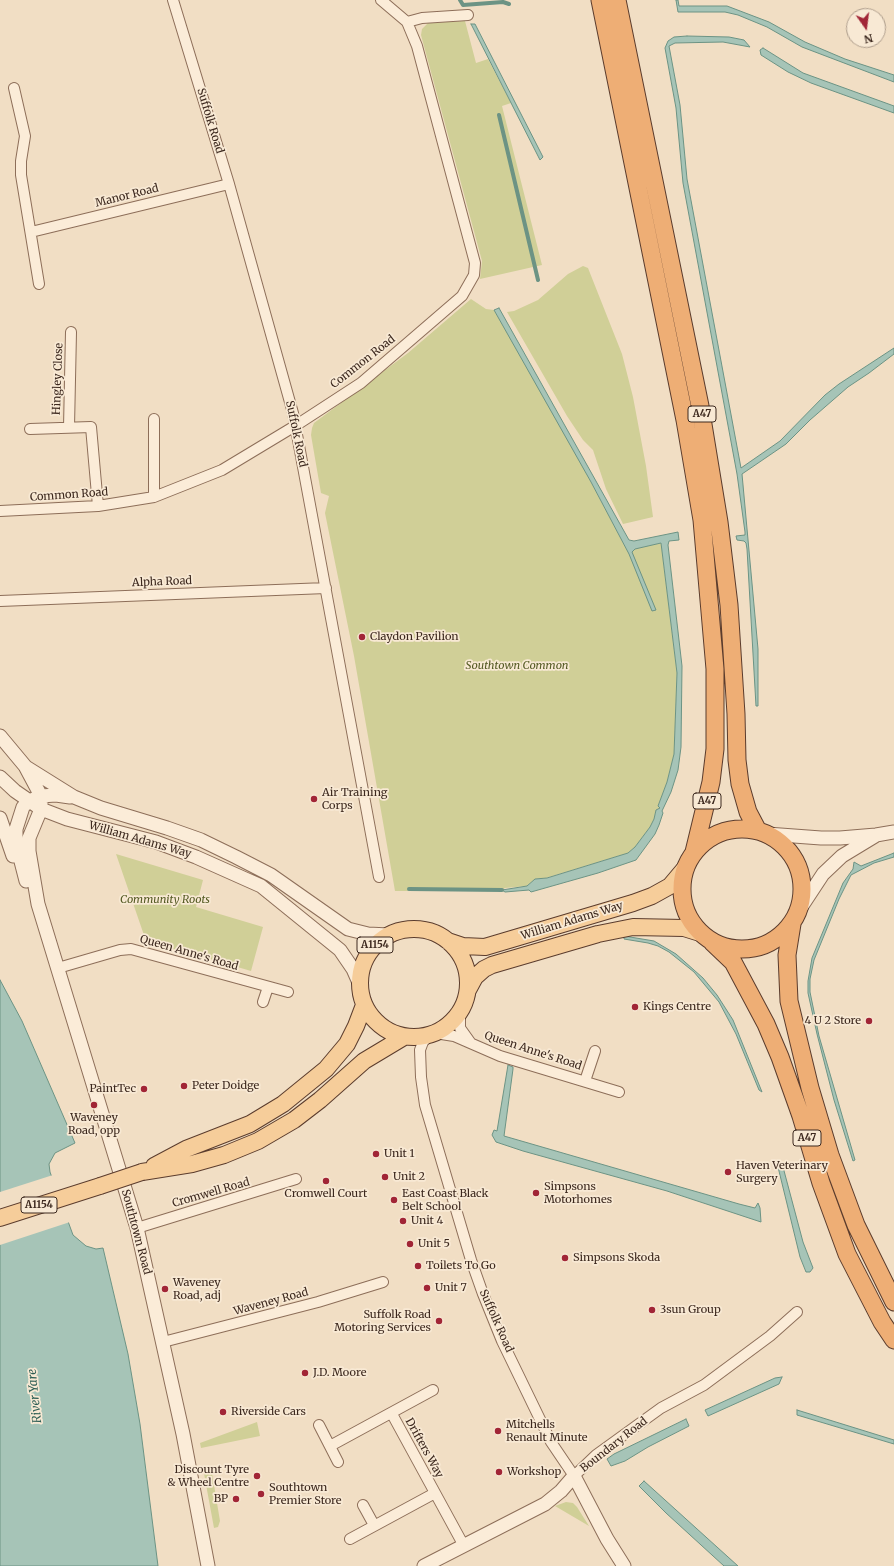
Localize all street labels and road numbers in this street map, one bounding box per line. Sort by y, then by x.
street label: Suffolk Road [194,87,226,155]
street label: Manor Road [94,182,160,210]
street label: Common Road [328,333,398,391]
street label: Hingley Close [50,343,66,415]
street label: Suffolk Road [283,400,309,468]
road number: A47 [688,406,716,422]
street label: Common Road [30,486,108,504]
street label: Alpha Road [132,574,192,590]
road number: A47 [693,793,721,809]
street label: William Adams Way [87,819,193,861]
street label: William Adams Way [519,899,625,943]
street label: Queen Anne's Road [138,933,240,973]
road number: A1154 [357,937,393,953]
street label: Queen Anne's Road [483,1029,583,1073]
road number: A47 [793,1130,821,1146]
street label: Cromwell Road [171,1176,251,1210]
street label: Southtown Road [118,1188,154,1276]
road number: A1154 [21,1197,57,1213]
street label: Waveney Road [232,1286,310,1318]
street label: Suffolk Road [476,1287,516,1355]
street label: Boundary Road [578,1415,650,1475]
street label: Drifters Way [402,1416,446,1480]

